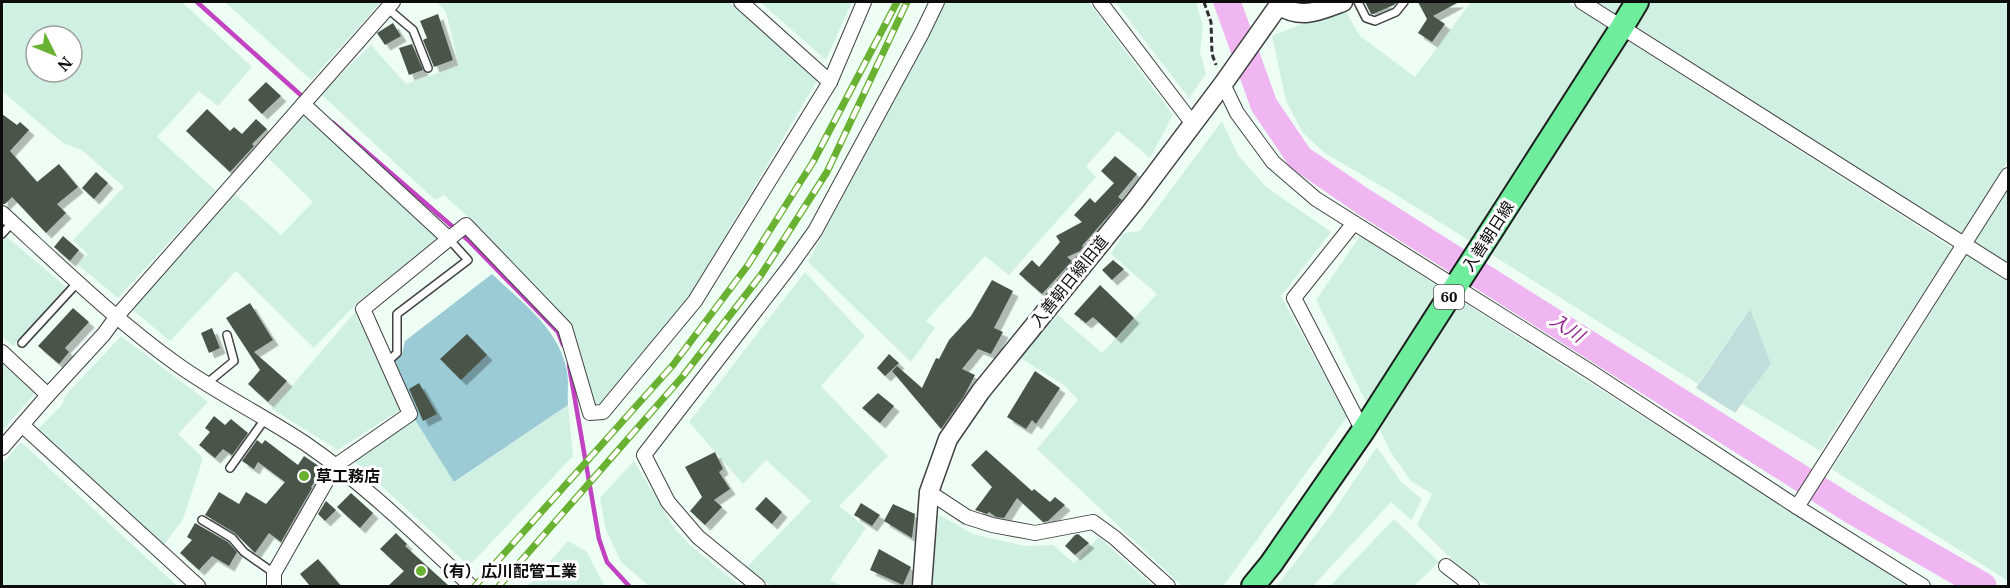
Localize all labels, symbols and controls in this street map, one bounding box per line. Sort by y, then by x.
north arrow [24,24,84,84]
text: N [52,52,77,77]
street label: 入善朝日線 [1457,196,1519,276]
street label: 入善朝日線旧道 [1025,231,1113,331]
road number: 60 [1434,285,1464,309]
water label: 入川 [1546,307,1591,348]
place label: 草工務店 [316,465,380,487]
marker: 草工務店 [297,469,311,483]
place label: （有）広川配管工業 [433,560,577,582]
marker: （有）広川配管工業 [414,564,428,578]

